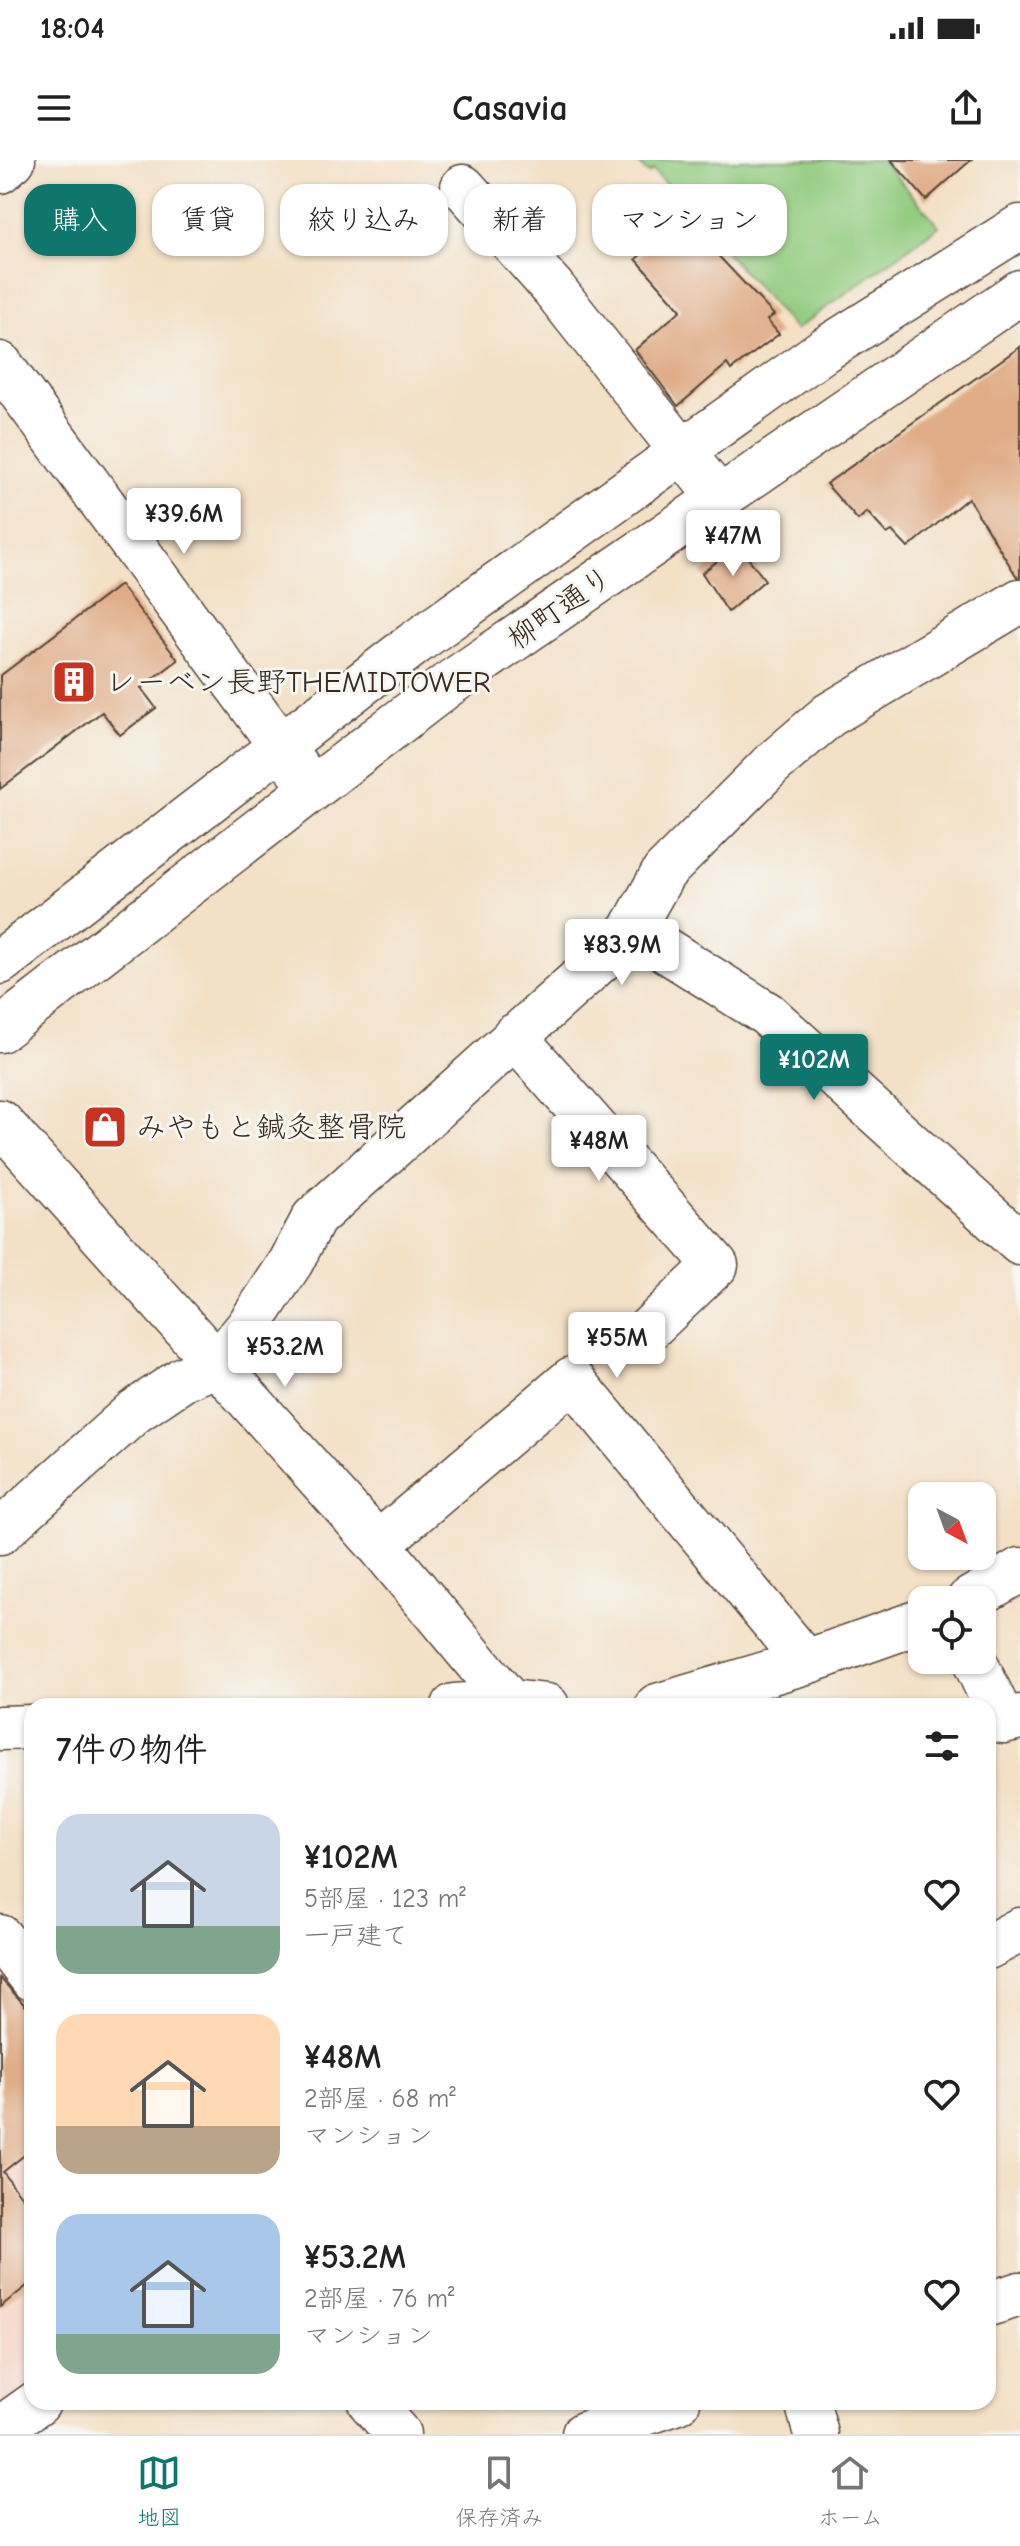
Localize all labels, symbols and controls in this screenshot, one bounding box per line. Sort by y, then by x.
text: 18:04 [40,11,105,46]
icon: menu [32,86,76,130]
icon: share [944,86,988,130]
text: Casavia [452,88,568,129]
chip: 購入 [24,184,136,256]
chip: 賃貸 [152,184,264,256]
chip: 絞り込み [280,184,448,256]
chip: 新着 [464,184,576,256]
chip: マンション [592,184,787,256]
pin: ¥39.6M [119,488,249,556]
text: ¥39.6M [145,499,223,529]
pin: ¥47M [686,510,780,578]
text: ¥47M [704,521,762,551]
street label: 柳町通り [501,559,619,657]
building icon: レーベン長野THEMIDTOWER [50,658,98,706]
place label: レーベン長野THEMIDTOWER [105,665,491,700]
pin: ¥83.9M [557,919,687,987]
text: ¥83.9M [583,930,661,960]
pin: ¥102M [758,1034,870,1102]
text: ¥102M [778,1045,850,1075]
shop icon: みやもと鍼灸整骨院 [81,1103,129,1151]
place label: みやもと鍼灸整骨院 [136,1110,406,1145]
pin: ¥48M [552,1115,646,1183]
text: ¥48M [569,1126,629,1156]
pin: ¥55M [570,1312,664,1380]
pin: ¥53.2M [220,1321,350,1389]
text: ¥55M [586,1323,648,1353]
text: ¥53.2M [246,1332,324,1362]
north arrow [908,1482,996,1570]
map controls [908,1482,996,1674]
button: locate [908,1586,996,1674]
icon: filters [920,1724,964,1768]
text: 7件の物件 [56,1730,207,1770]
text: ¥102M [304,1837,398,1877]
icon: home [120,1846,216,1942]
icon: heart [920,1872,964,1916]
text: 5部屋 · 123 m² [304,1884,466,1914]
text: 一戸建て [304,1921,408,1951]
text: ¥48M [304,2037,382,2077]
icon: home [120,2046,216,2142]
icon: heart [920,2072,964,2116]
text: 2部屋 · 68 m² [304,2084,456,2114]
text: マンション [304,2121,433,2151]
text: ¥53.2M [304,2237,406,2277]
icon: home [120,2246,216,2342]
icon: heart [920,2272,964,2316]
text: 2部屋 · 76 m² [304,2284,454,2314]
text: マンション [304,2321,433,2351]
tab: 地図 [137,2451,181,2531]
tab: 保存済み [455,2451,543,2531]
tab: ホーム [818,2451,883,2531]

